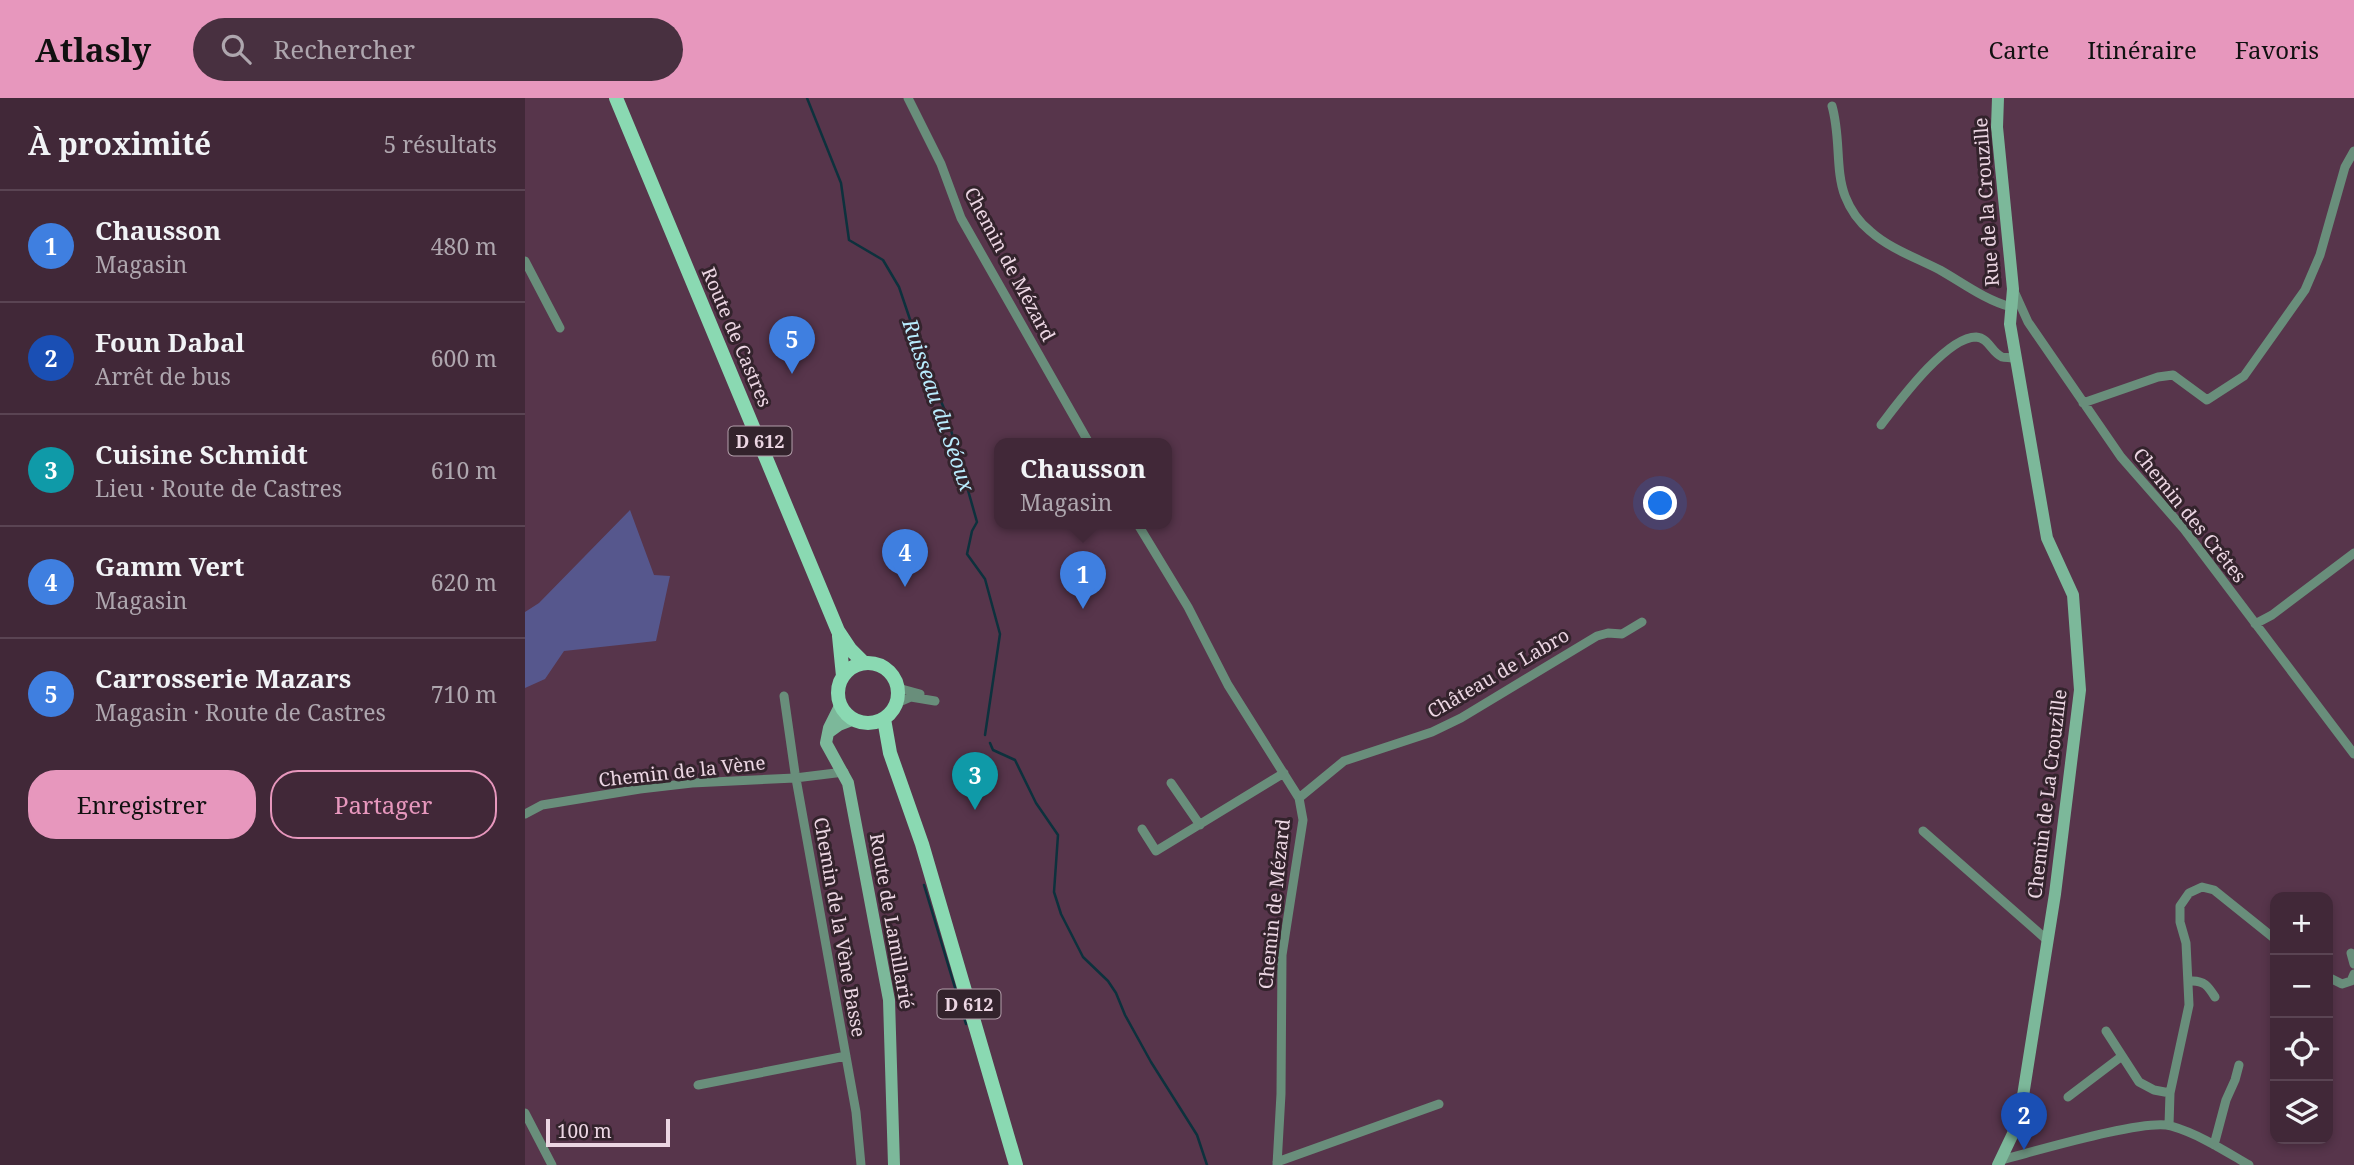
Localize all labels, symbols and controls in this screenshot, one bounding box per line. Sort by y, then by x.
search box [193,18,683,81]
text: Atlasly [35,27,151,72]
icon: search [217,30,255,68]
text: Rechercher [273,31,415,67]
text: Carte [1988,33,2049,66]
text: Itinéraire [2087,33,2197,66]
text: Favoris [2235,33,2319,66]
street label: Rue de la Crouzille [1967,117,2005,287]
text: À proximité [28,123,211,164]
text: 5 résultats [383,128,497,160]
street label: Chemin de Mézard [958,182,1062,346]
text: Chausson [95,212,221,248]
text: 1 [45,230,58,262]
text: 480 m [431,230,497,262]
text: Magasin [95,248,187,280]
street label: Route de Castres [696,263,778,411]
water label: Ruisseau du Séoux [896,314,982,496]
pin: 5 [769,316,815,374]
text: Foun Dabal [95,324,245,360]
text: 2 [45,342,58,374]
text: 600 m [431,342,497,374]
text: Arrêt de bus [95,360,231,392]
road number: D 612 [729,426,791,456]
text: Cuisine Schmidt [95,436,308,472]
popup [994,438,1172,529]
street label: Chemin des Crêtes [2127,442,2253,588]
text: Chausson [1020,450,1146,486]
text: 3 [45,454,58,486]
text: 610 m [431,454,497,486]
text: Lieu · Route de Castres [95,472,342,504]
text: Magasin [1020,486,1112,518]
your location [1643,486,1677,520]
pin: 4 [882,529,928,587]
text: Gamm Vert [95,548,244,584]
pin: 1 [1060,551,1106,609]
text: 4 [45,566,58,598]
text: 620 m [431,566,497,598]
text: Magasin [95,584,187,616]
street label: Château de Labro [1422,622,1574,724]
text: Carrosserie Mazars [95,660,351,696]
text: 5 [45,678,58,710]
text: 710 m [431,678,497,710]
street label: Chemin de La Crouzille [2021,688,2073,900]
text: Magasin · Route de Castres [95,696,386,728]
street label: Chemin de la Vène [597,749,767,793]
pin: 3 [952,752,998,810]
button: Enregistrer [28,770,256,839]
button: Partager [270,770,497,839]
street label: Chemin de la Vène Basse [808,815,872,1039]
street label: Chemin de Mézard [1252,817,1296,990]
street label: Route de Lamillarié [864,831,920,1011]
map controls [2270,892,2333,1144]
button: + [2270,892,2333,955]
button: − [2270,955,2333,1018]
road number: D 612 [937,989,1001,1018]
button: locate [2270,1018,2333,1081]
button: layers [2270,1081,2333,1144]
pin: 2 [2001,1092,2047,1150]
scale bar [546,1116,670,1148]
text: 100 m [557,1118,612,1144]

